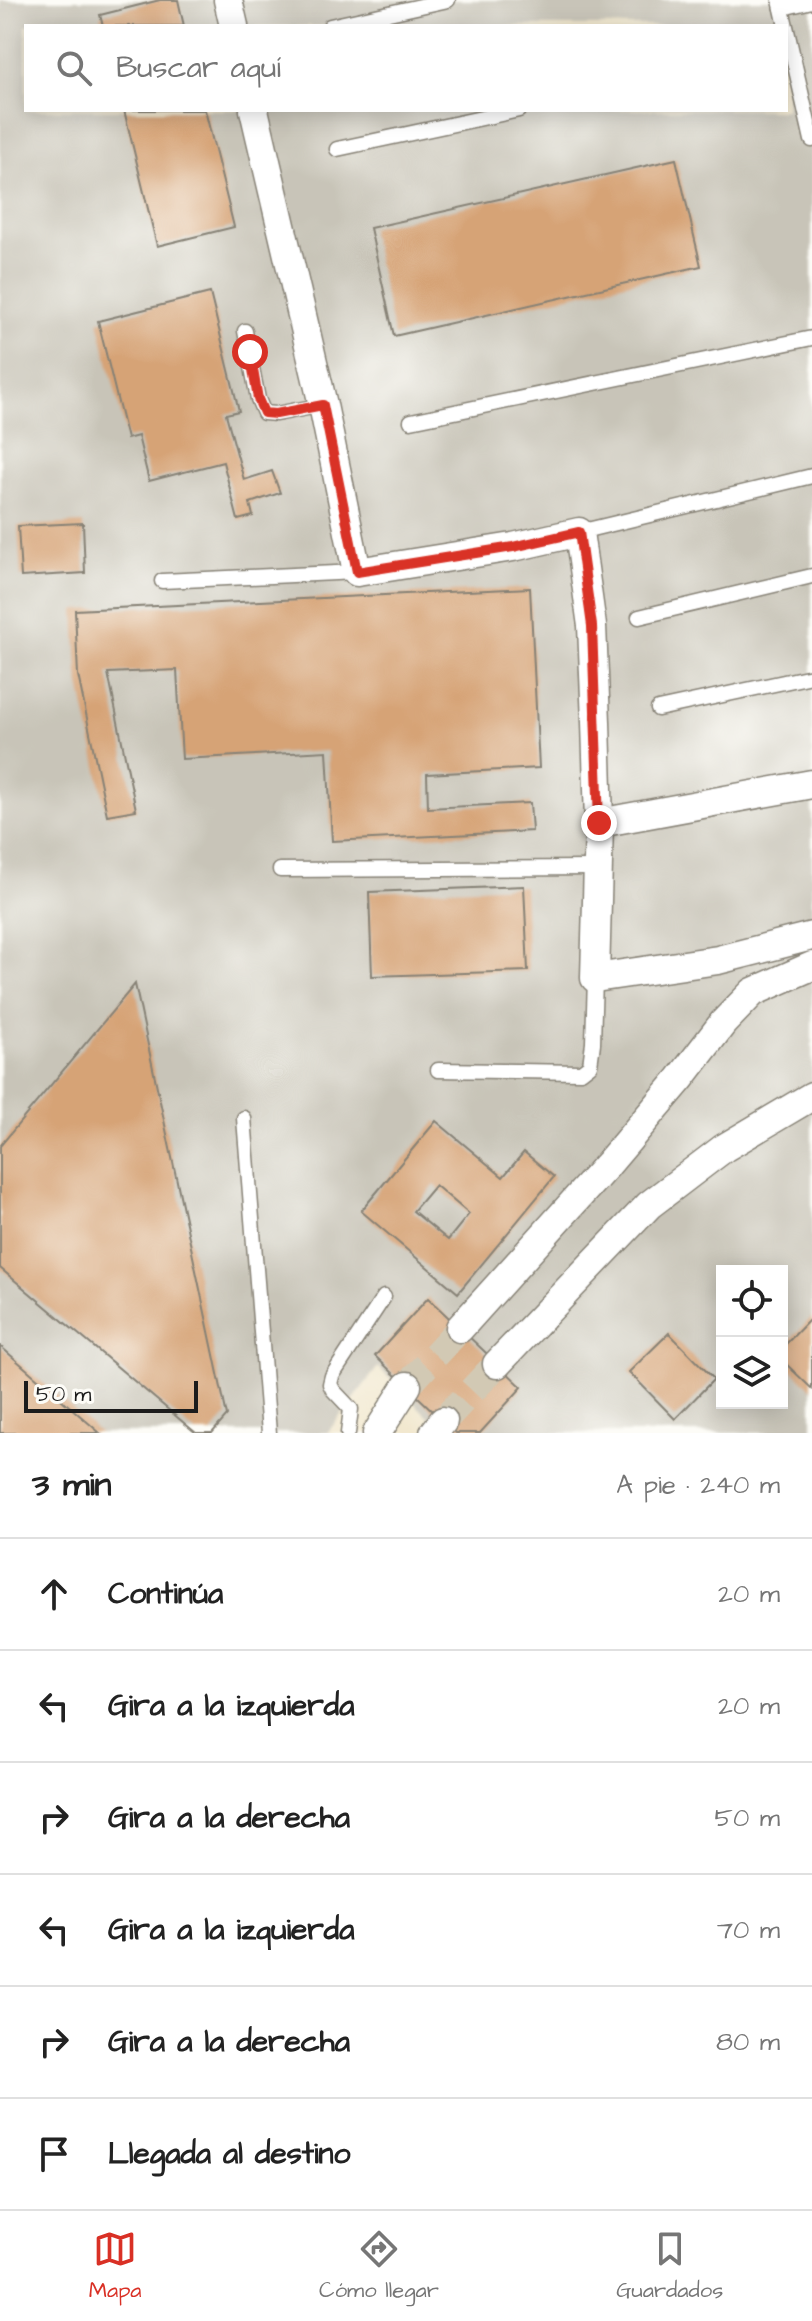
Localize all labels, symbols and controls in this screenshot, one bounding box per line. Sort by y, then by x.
search box [24,24,788,112]
icon: search [52,46,96,90]
text: Buscar aquí [116,47,281,89]
route start [232,334,268,370]
route end [581,805,617,841]
map controls [716,1265,788,1409]
button: locate [716,1265,788,1337]
button: layers [716,1337,788,1409]
scale bar [24,1377,198,1413]
text: 50 m [36,1379,91,1410]
text: 3 min [32,1461,112,1509]
text: A pie · 240 m [616,1467,780,1503]
icon: ahead [32,1572,76,1616]
text: Continúa [108,1573,223,1615]
text: 20 m [718,1576,780,1612]
icon: left [32,1684,76,1728]
text: Gira a la izquierda [108,1685,354,1727]
text: 20 m [718,1688,780,1724]
icon: right [32,1796,76,1840]
text: Gira a la derecha [108,1797,350,1839]
text: 50 m [715,1800,780,1836]
icon: left [32,1908,76,1952]
text: Gira a la izquierda [108,1909,354,1951]
text: 70 m [717,1912,780,1948]
icon: right [32,2020,76,2064]
text: Gira a la derecha [108,2021,350,2063]
text: 80 m [716,2024,780,2060]
icon: arrive [32,2132,76,2176]
text: Llegada al destino [108,2133,350,2175]
tab: Mapa [89,2227,142,2306]
tab: Cómo llegar [319,2227,439,2306]
tab: Guardados [616,2227,723,2306]

